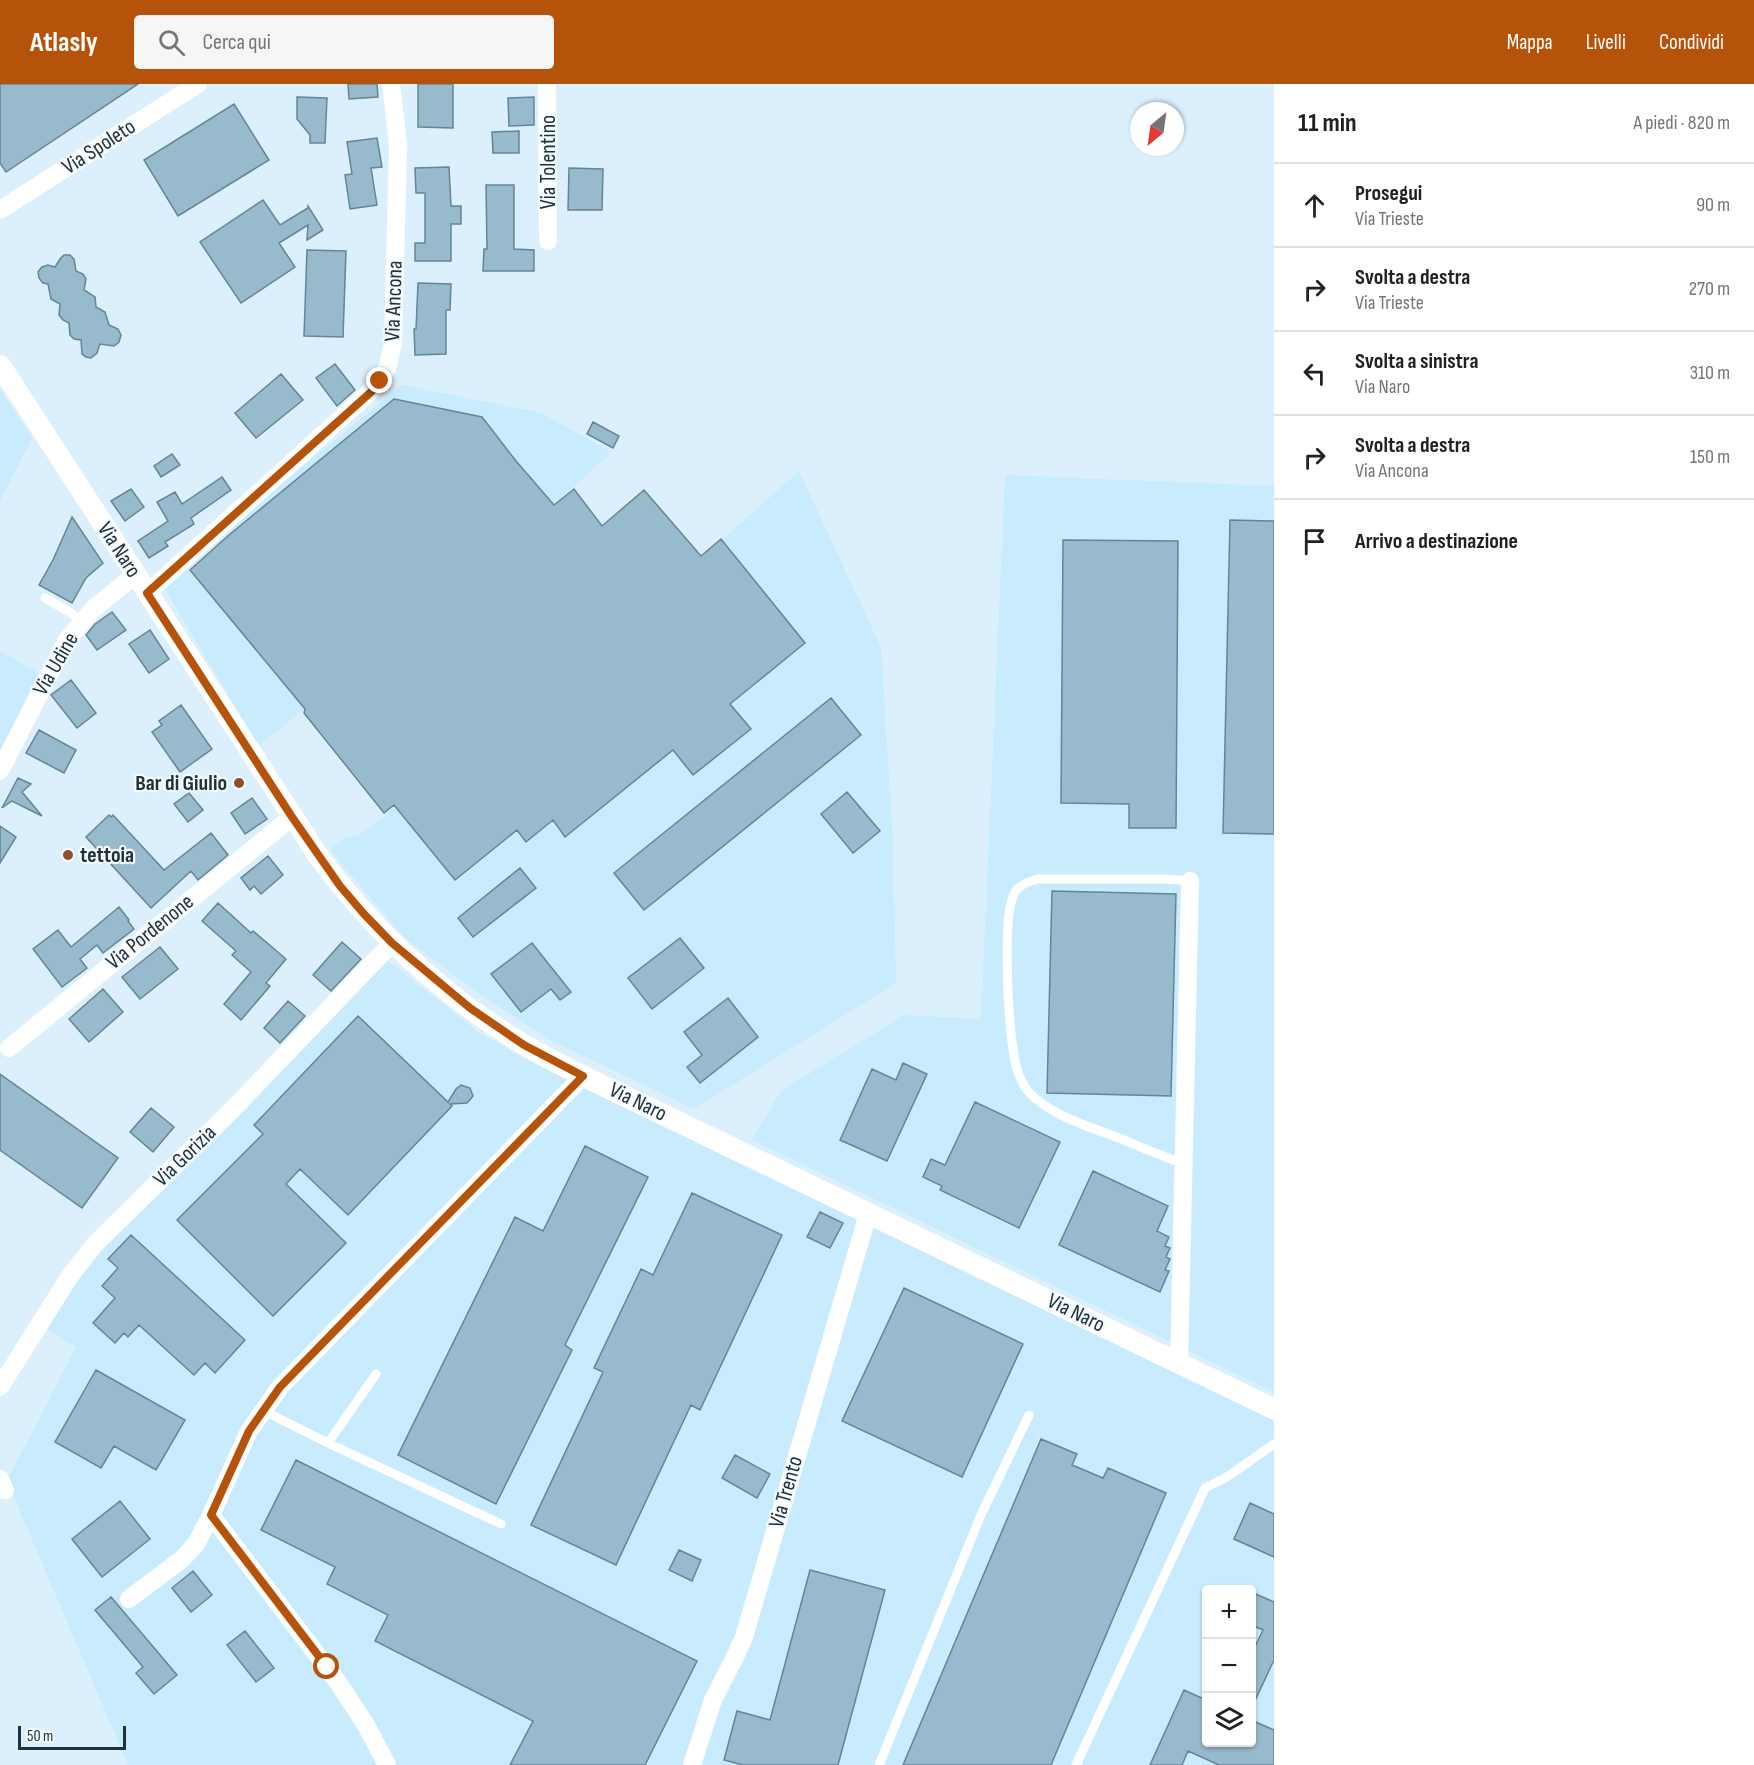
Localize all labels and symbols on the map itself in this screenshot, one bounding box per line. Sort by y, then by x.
north arrow [1130,102,1184,156]
street label: Via Spoleto [57,113,141,181]
street label: Via Tolentino [535,115,562,209]
street label: Via Ancona [379,260,409,342]
route end [366,367,392,393]
street label: Via Naro [91,517,147,583]
street label: Via Udine [27,628,85,700]
place label: Bar di Giulio [135,770,227,797]
marker: Bar di Giulio [232,776,246,790]
place label: tettoia [80,842,134,869]
marker: tettoia [61,848,75,862]
street label: Via Pordenone [101,888,199,976]
street label: Via Naro [605,1077,671,1127]
street label: Via Gorizia [148,1120,222,1192]
street label: Via Naro [1043,1288,1109,1338]
street label: Via Trento [763,1453,809,1531]
route start [313,1653,339,1679]
scale bar [18,1723,126,1750]

